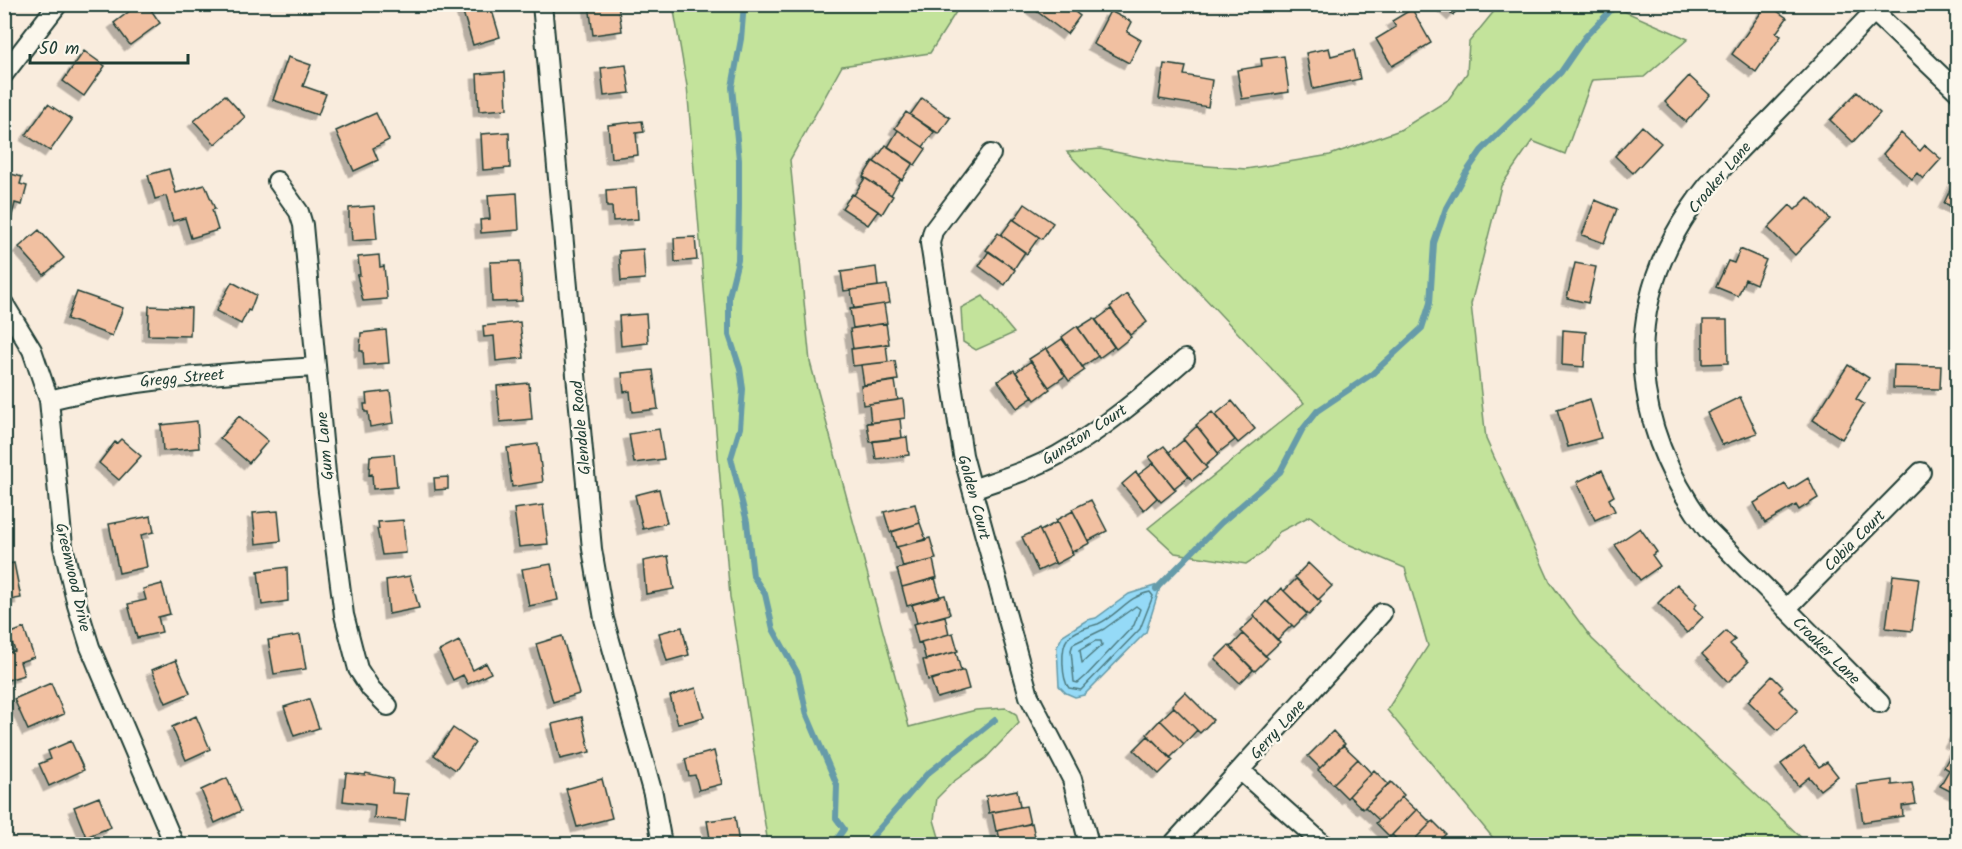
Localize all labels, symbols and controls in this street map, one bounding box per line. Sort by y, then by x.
scale bar [30,27,188,65]
text: 50 m [39,35,79,64]
street label: Croaker Lane [1682,136,1758,220]
street label: Gregg Street [139,362,226,395]
street label: Glendale Road [565,379,598,476]
street label: Gunston Court [1037,398,1133,472]
street label: Gum Lane [310,411,341,481]
street label: Golden Court [950,452,997,543]
street label: Cobia Court [1818,504,1892,578]
street label: Greenwood Drive [48,520,97,634]
street label: Croaker Lane [1786,611,1866,691]
street label: Gerry Lane [1244,694,1312,766]

